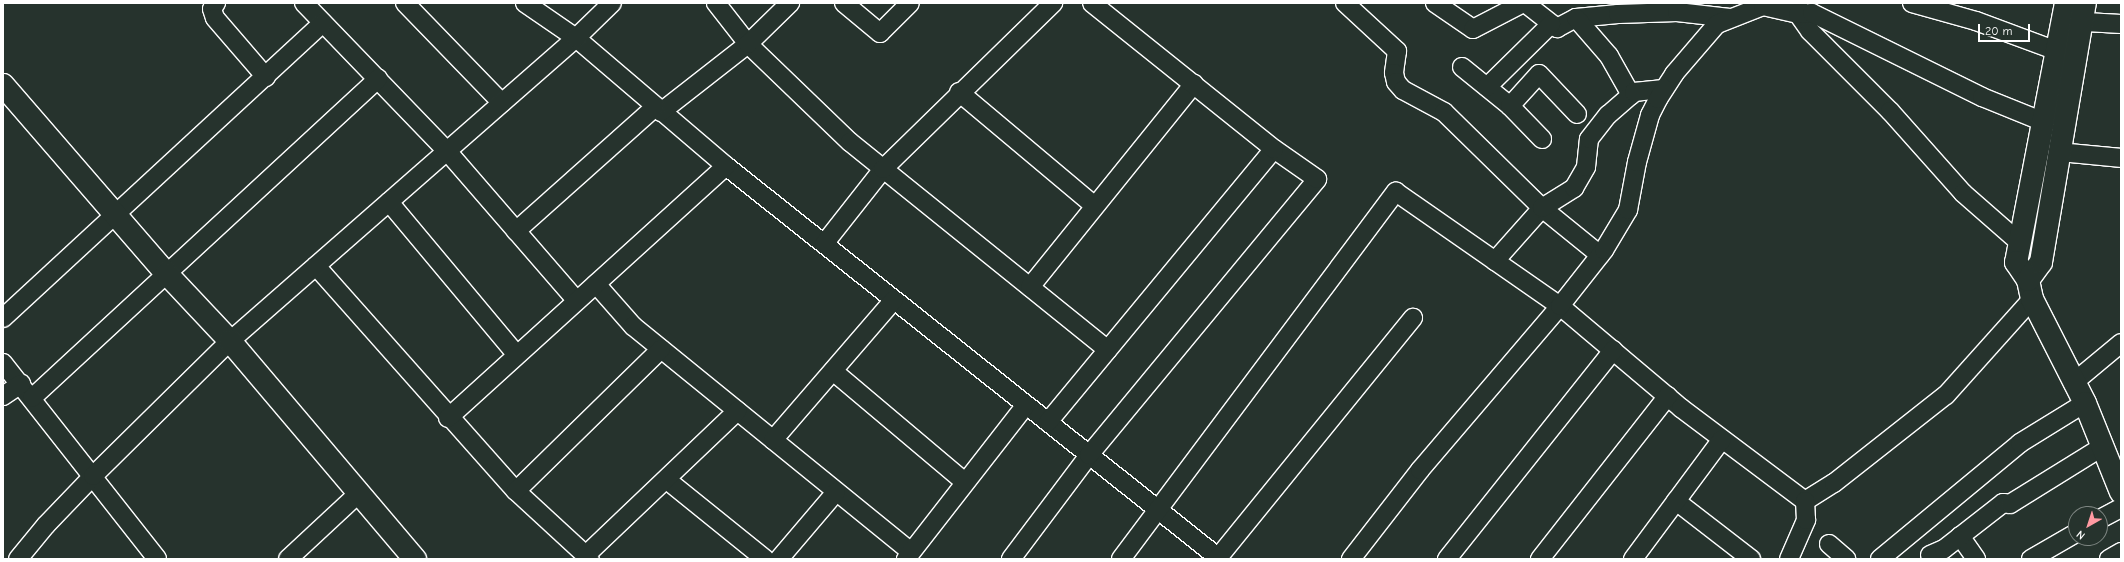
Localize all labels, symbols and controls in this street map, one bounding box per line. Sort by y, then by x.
scale bar [1980,16,2032,42]
text: 20 m [1985,24,2013,38]
north arrow [2068,506,2108,546]
text: N [2074,528,2088,542]

